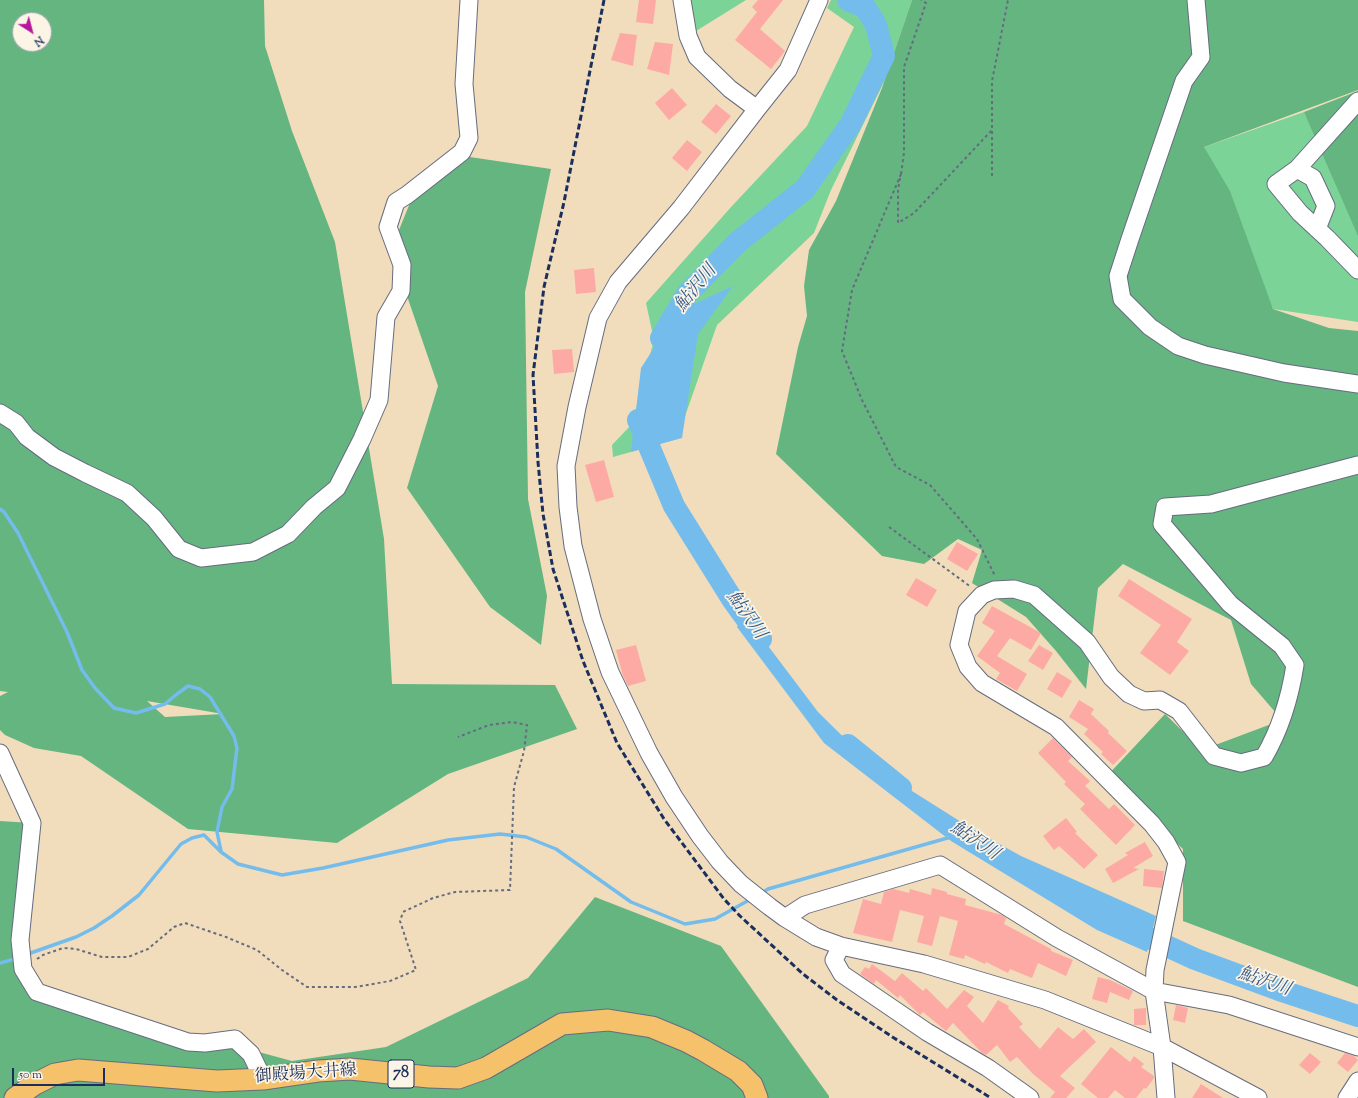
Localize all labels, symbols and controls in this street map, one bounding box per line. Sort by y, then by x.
north arrow [12,12,52,52]
text: N [30,32,47,50]
water label: 鮎沢川 [672,261,722,317]
water label: 鮎沢川 [721,588,769,644]
water label: 鮎沢川 [946,818,1002,866]
water label: 鮎沢川 [1235,964,1293,1002]
scale bar [14,1060,107,1086]
road number: 78 [388,1060,414,1088]
street label: 御殿場大井線 [254,1061,358,1089]
text: 50 m [19,1066,42,1084]

